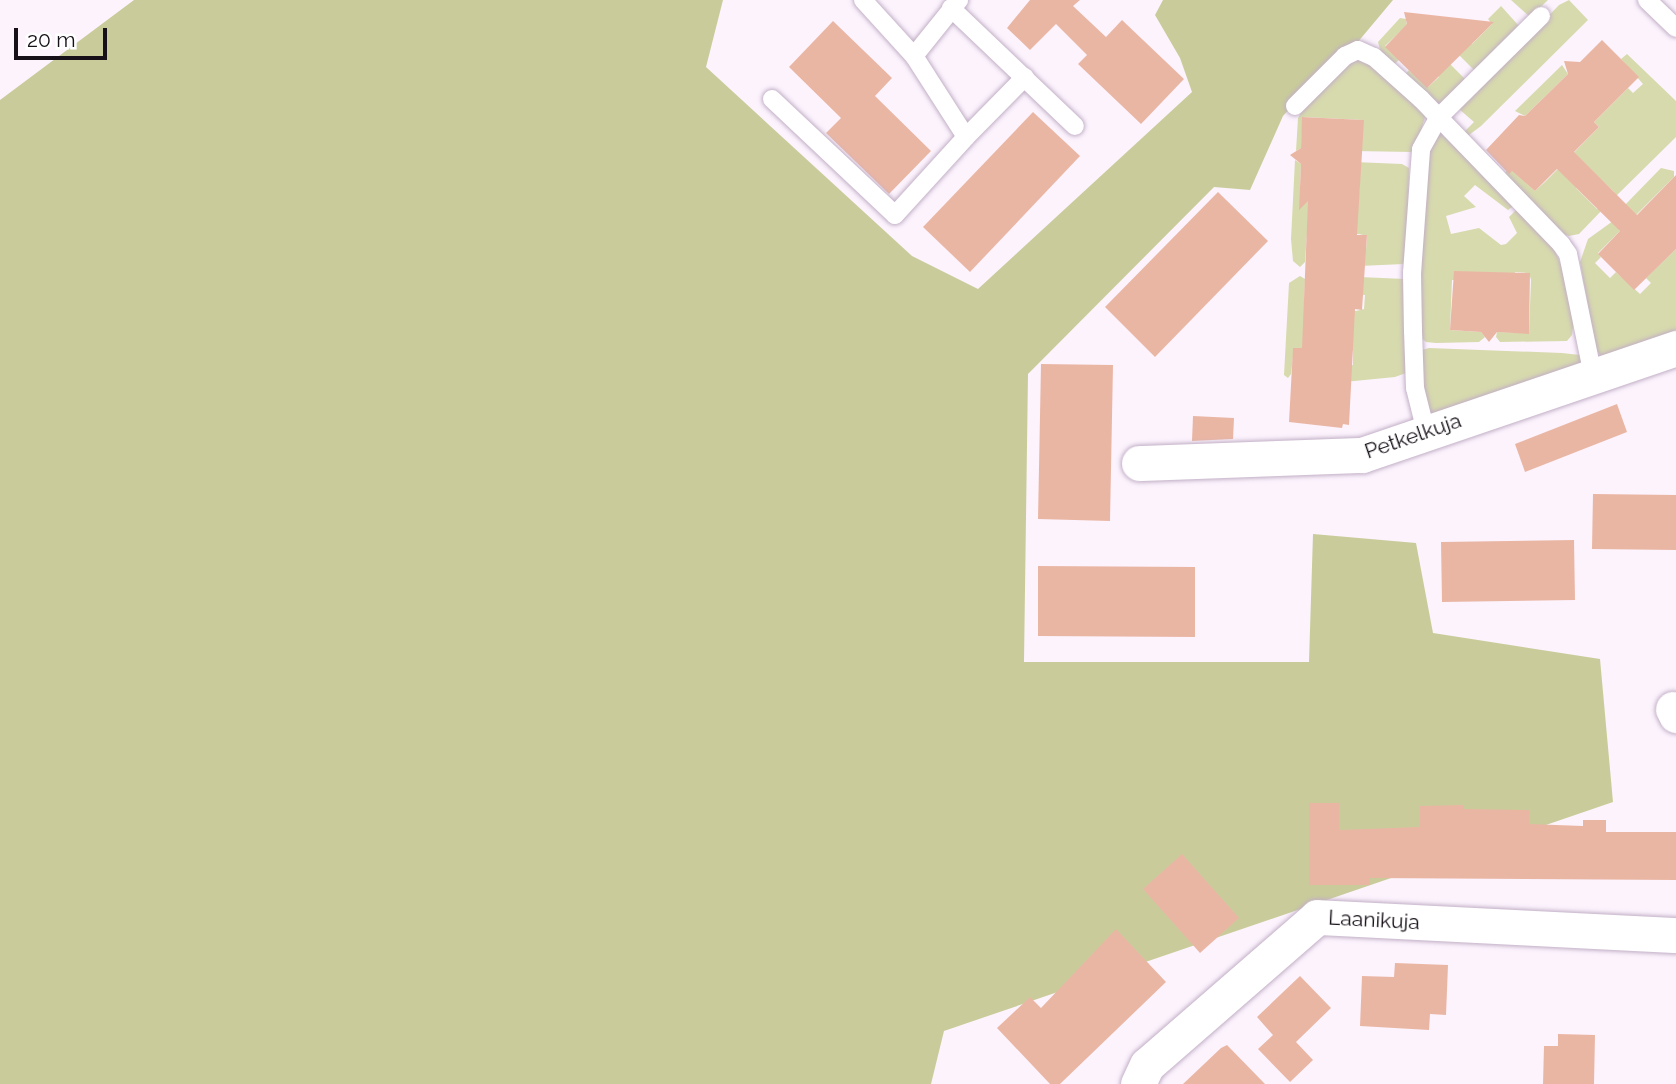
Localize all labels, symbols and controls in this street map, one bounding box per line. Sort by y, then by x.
scale bar [18,14,110,58]
text: 20 m [27,27,75,52]
street label: Petkelkuja [1361,408,1465,464]
street label: Laanikuja [1328,905,1420,935]

